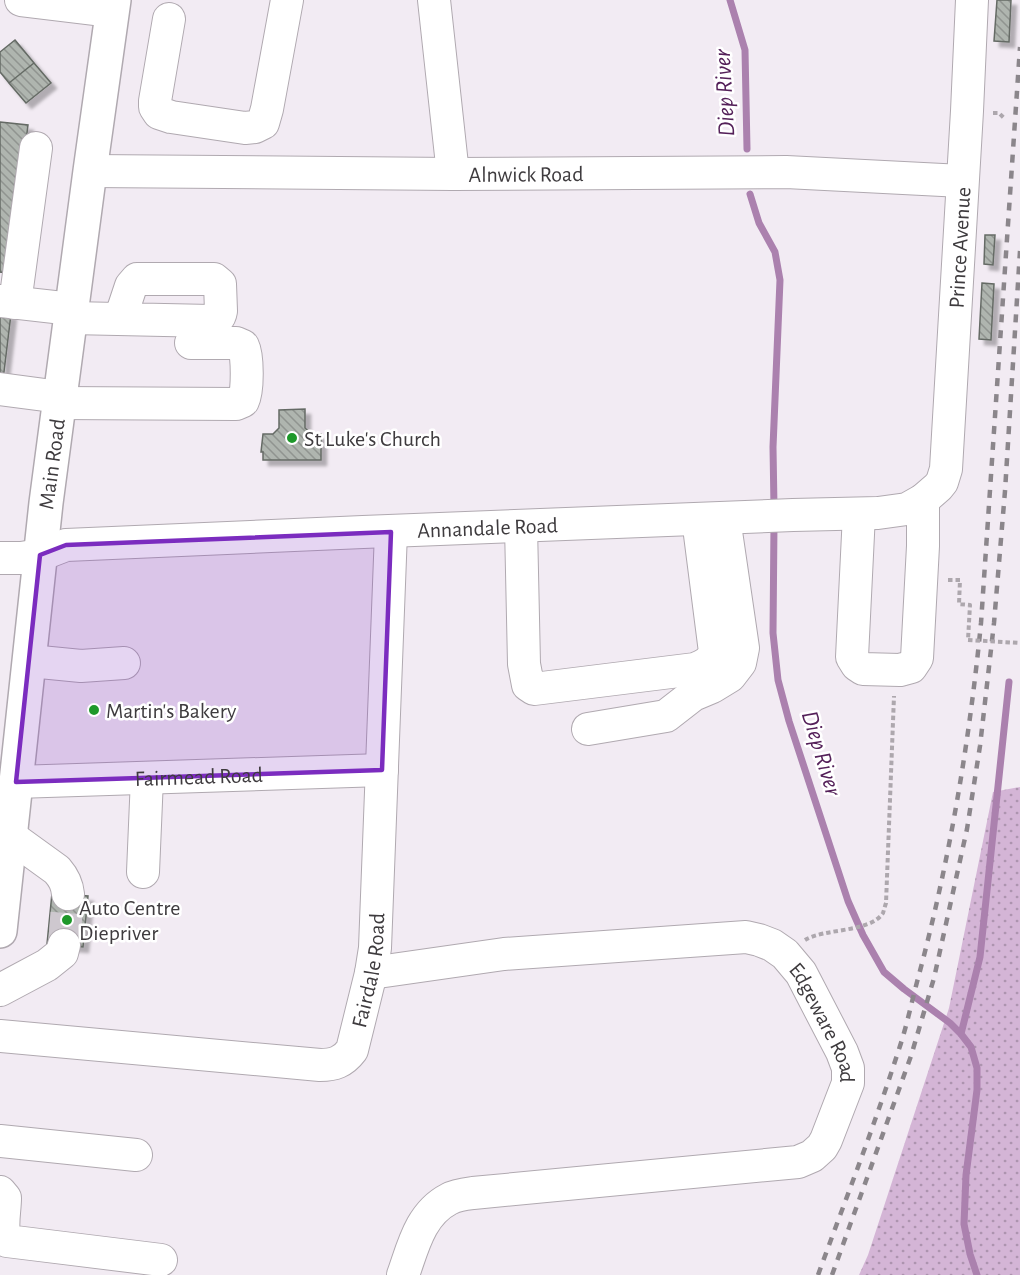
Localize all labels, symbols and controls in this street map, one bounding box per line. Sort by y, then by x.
water label: Diep River [711,47,739,137]
street label: Alnwick Road [468,163,584,186]
street label: Prince Avenue [945,186,975,309]
street label: Main Road [35,417,69,511]
place label: St Luke's Church [304,428,441,450]
marker: St Luke's Church [285,431,299,445]
street label: Annandale Road [417,514,558,542]
place label: Martin's Bakery [106,700,237,722]
marker: Martin's Bakery [87,703,101,717]
water label: Diep River [797,708,846,800]
street label: Fairmead Road [134,764,263,790]
place label: Auto Centre Diepriver [79,897,180,944]
street label: Fairdale Road [348,912,388,1030]
marker: Auto Centre Diepriver [60,913,74,927]
street label: Edgeware Road [785,958,859,1083]

